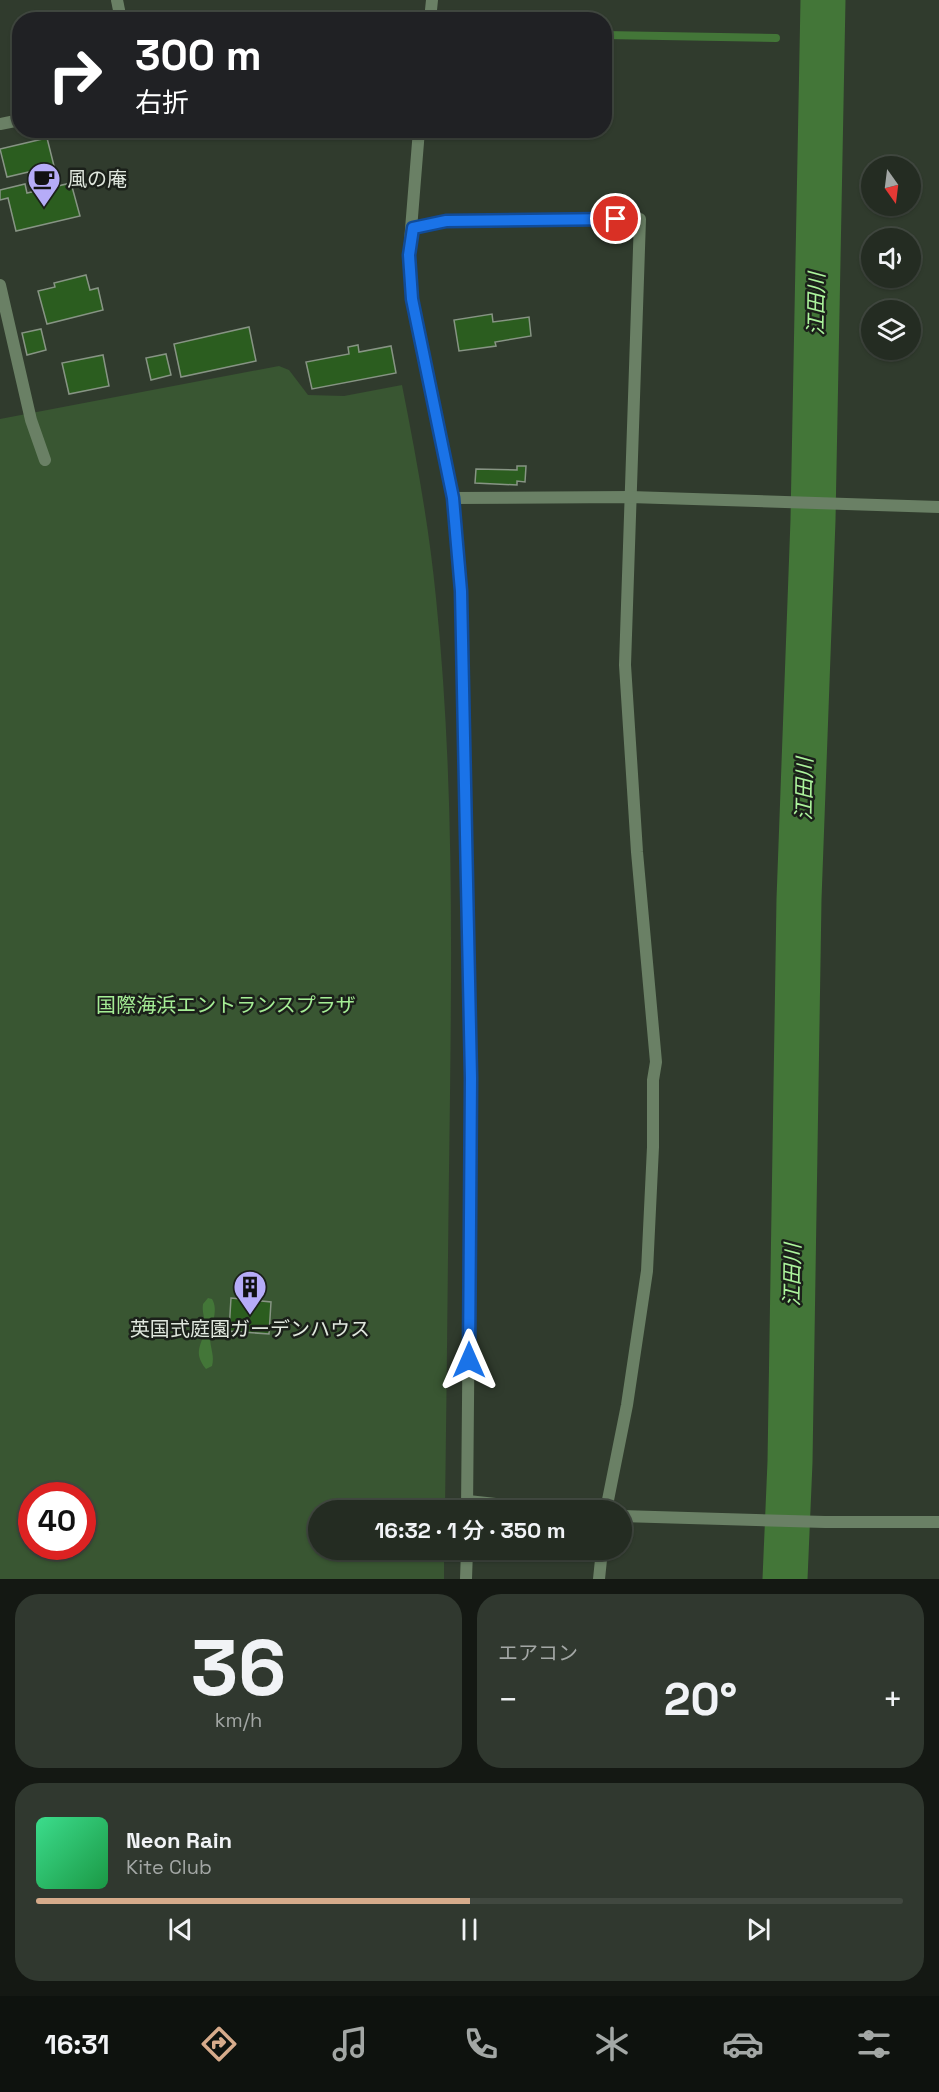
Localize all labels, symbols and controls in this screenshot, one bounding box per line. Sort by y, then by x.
text: 300 m [135,29,262,82]
icon: right [36,36,114,114]
text: 右折 [135,85,189,120]
north arrow [861,156,921,216]
map controls [861,156,921,360]
cafe icon: 風の庵 [26,161,62,208]
place label: 風の庵 [67,166,127,192]
pin [590,193,641,244]
icon: arrive [599,202,632,235]
button: sound [861,228,921,288]
water label: 江田川 [802,270,830,336]
button: layers [861,300,921,360]
water label: 江田川 [790,755,818,821]
park label: 国際海浜エントランスプラザ [96,992,356,1018]
water label: 江田川 [778,1241,806,1307]
building icon: 英国式庭園ガーデンハウス [232,1269,268,1316]
place label: 英国式庭園ガーデンハウス [130,1316,370,1342]
position arrow [437,1328,501,1392]
speed limit sign: 40 [18,1482,96,1560]
text: 16:32 · 1 分 · 350 m [374,1516,566,1544]
text: 36 [191,1618,286,1718]
text: エアコン [498,1640,578,1666]
text: 20° [664,1671,737,1728]
text: − [498,1679,518,1721]
text: + [883,1679,903,1721]
text: km/h [215,1707,262,1733]
text: Neon Rain [126,1826,232,1854]
text: Kite Club [126,1854,212,1880]
icon: previous [164,1913,197,1946]
icon: pause [453,1913,486,1946]
icon: next [742,1913,775,1946]
icon: directions [198,2023,240,2065]
icon: music [329,2023,371,2065]
icon: phone [460,2023,502,2065]
icon: climate [591,2023,633,2065]
icon: car [722,2023,764,2065]
icon: filters [853,2023,895,2065]
text: 16:31 [44,2027,110,2062]

